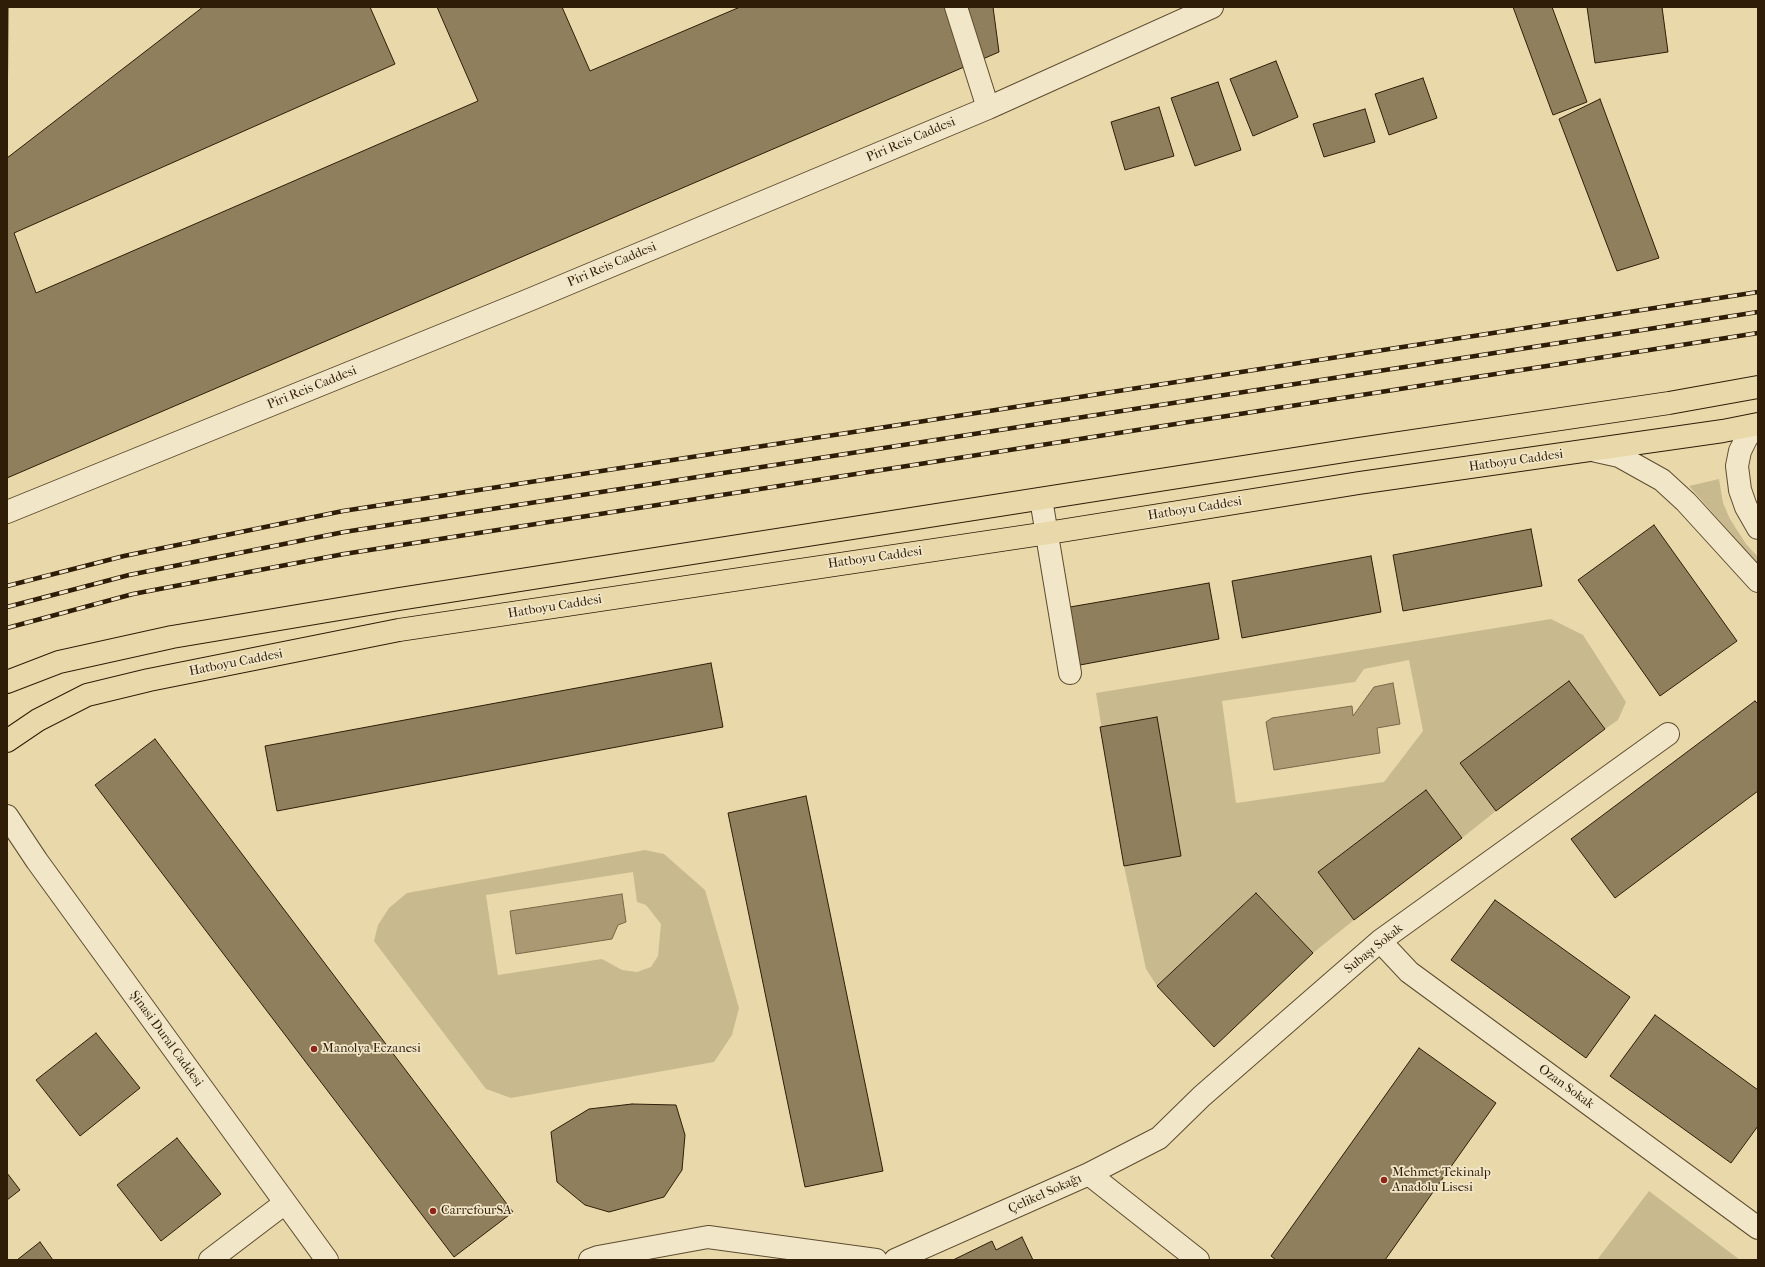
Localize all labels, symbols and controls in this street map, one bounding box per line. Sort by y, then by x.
street label: Piri Reis Caddesi [864,114,958,166]
street label: Piri Reis Caddesi [565,239,659,291]
street label: Piri Reis Caddesi [265,363,359,413]
street label: Hatboyu Caddesi [1468,447,1564,475]
street label: Hatboyu Caddesi [1147,494,1243,524]
street label: Hatboyu Caddesi [827,544,923,572]
street label: Hatboyu Caddesi [507,592,603,622]
street label: Hatboyu Caddesi [188,646,284,680]
street label: Subaşı Sokak [1342,921,1406,977]
street label: Şinasi Dural Caddesi [126,988,206,1090]
place label: Manolya Eczanesi [322,1041,421,1057]
marker: Manolya Eczanesi [309,1044,319,1054]
street label: Ozan Sokak [1535,1062,1597,1112]
place label: Mehmet Tekinalp Anadolu Lisesi [1392,1165,1491,1196]
street label: Çelikel Sokağı [1006,1171,1084,1217]
marker: Mehmet Tekinalp Anadolu Lisesi [1379,1175,1389,1185]
place label: CarrefourSA [441,1203,512,1219]
marker: CarrefourSA [428,1206,438,1216]

